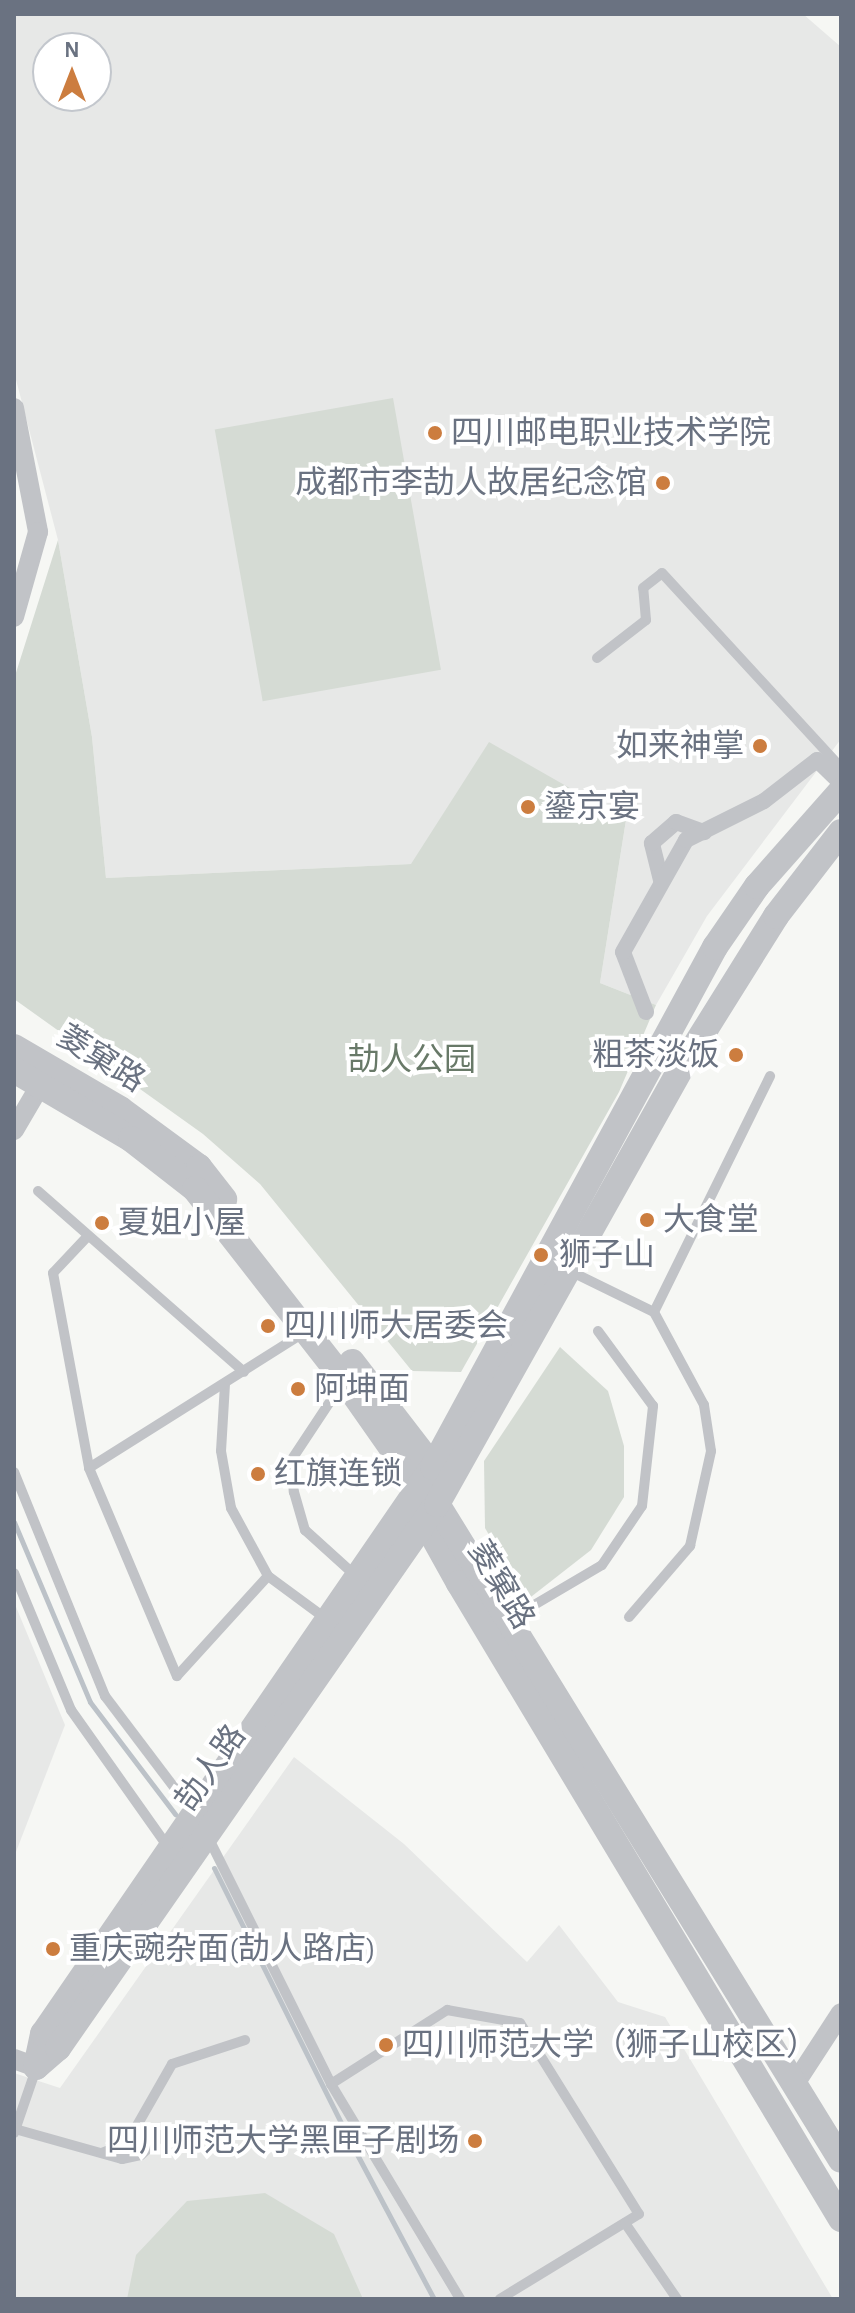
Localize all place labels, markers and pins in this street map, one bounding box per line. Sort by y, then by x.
place label: 四川邮电职业技术学院 [451,414,771,452]
marker: 四川邮电职业技术学院 [426,424,444,442]
place label: 成都市李劼人故居纪念馆 [295,464,647,502]
marker: 成都市李劼人故居纪念馆 [654,474,672,492]
place label: 如来神掌 [616,727,744,765]
marker: 如来神掌 [751,737,769,755]
place label: 鎏京宴 [544,788,640,826]
marker: 鎏京宴 [519,798,537,816]
place label: 粗茶淡饭 [592,1036,720,1074]
marker: 粗茶淡饭 [727,1046,745,1064]
place label: 大食堂 [663,1201,759,1239]
place label: 夏姐小屋 [118,1204,246,1242]
marker: 大食堂 [638,1211,656,1229]
marker: 夏姐小屋 [93,1214,111,1232]
place label: 狮子山 [559,1236,655,1274]
marker: 狮子山 [530,1244,552,1266]
place label: 四川师大居委会 [284,1307,508,1345]
marker: 四川师大居委会 [259,1317,277,1335]
place label: 阿坤面 [314,1370,410,1408]
marker: 阿坤面 [289,1380,307,1398]
place label: 红旗连锁 [274,1455,402,1493]
marker: 红旗连锁 [249,1465,267,1483]
place label: 重庆豌杂面(劼人路店) [69,1930,376,1968]
marker: 重庆豌杂面(劼人路店) [44,1940,62,1958]
place label: 四川师范大学（狮子山校区） [402,2026,818,2064]
marker: 四川师范大学（狮子山校区） [377,2036,395,2054]
place label: 四川师范大学黑匣子剧场 [107,2122,459,2160]
marker: 四川师范大学黑匣子剧场 [466,2132,484,2150]

